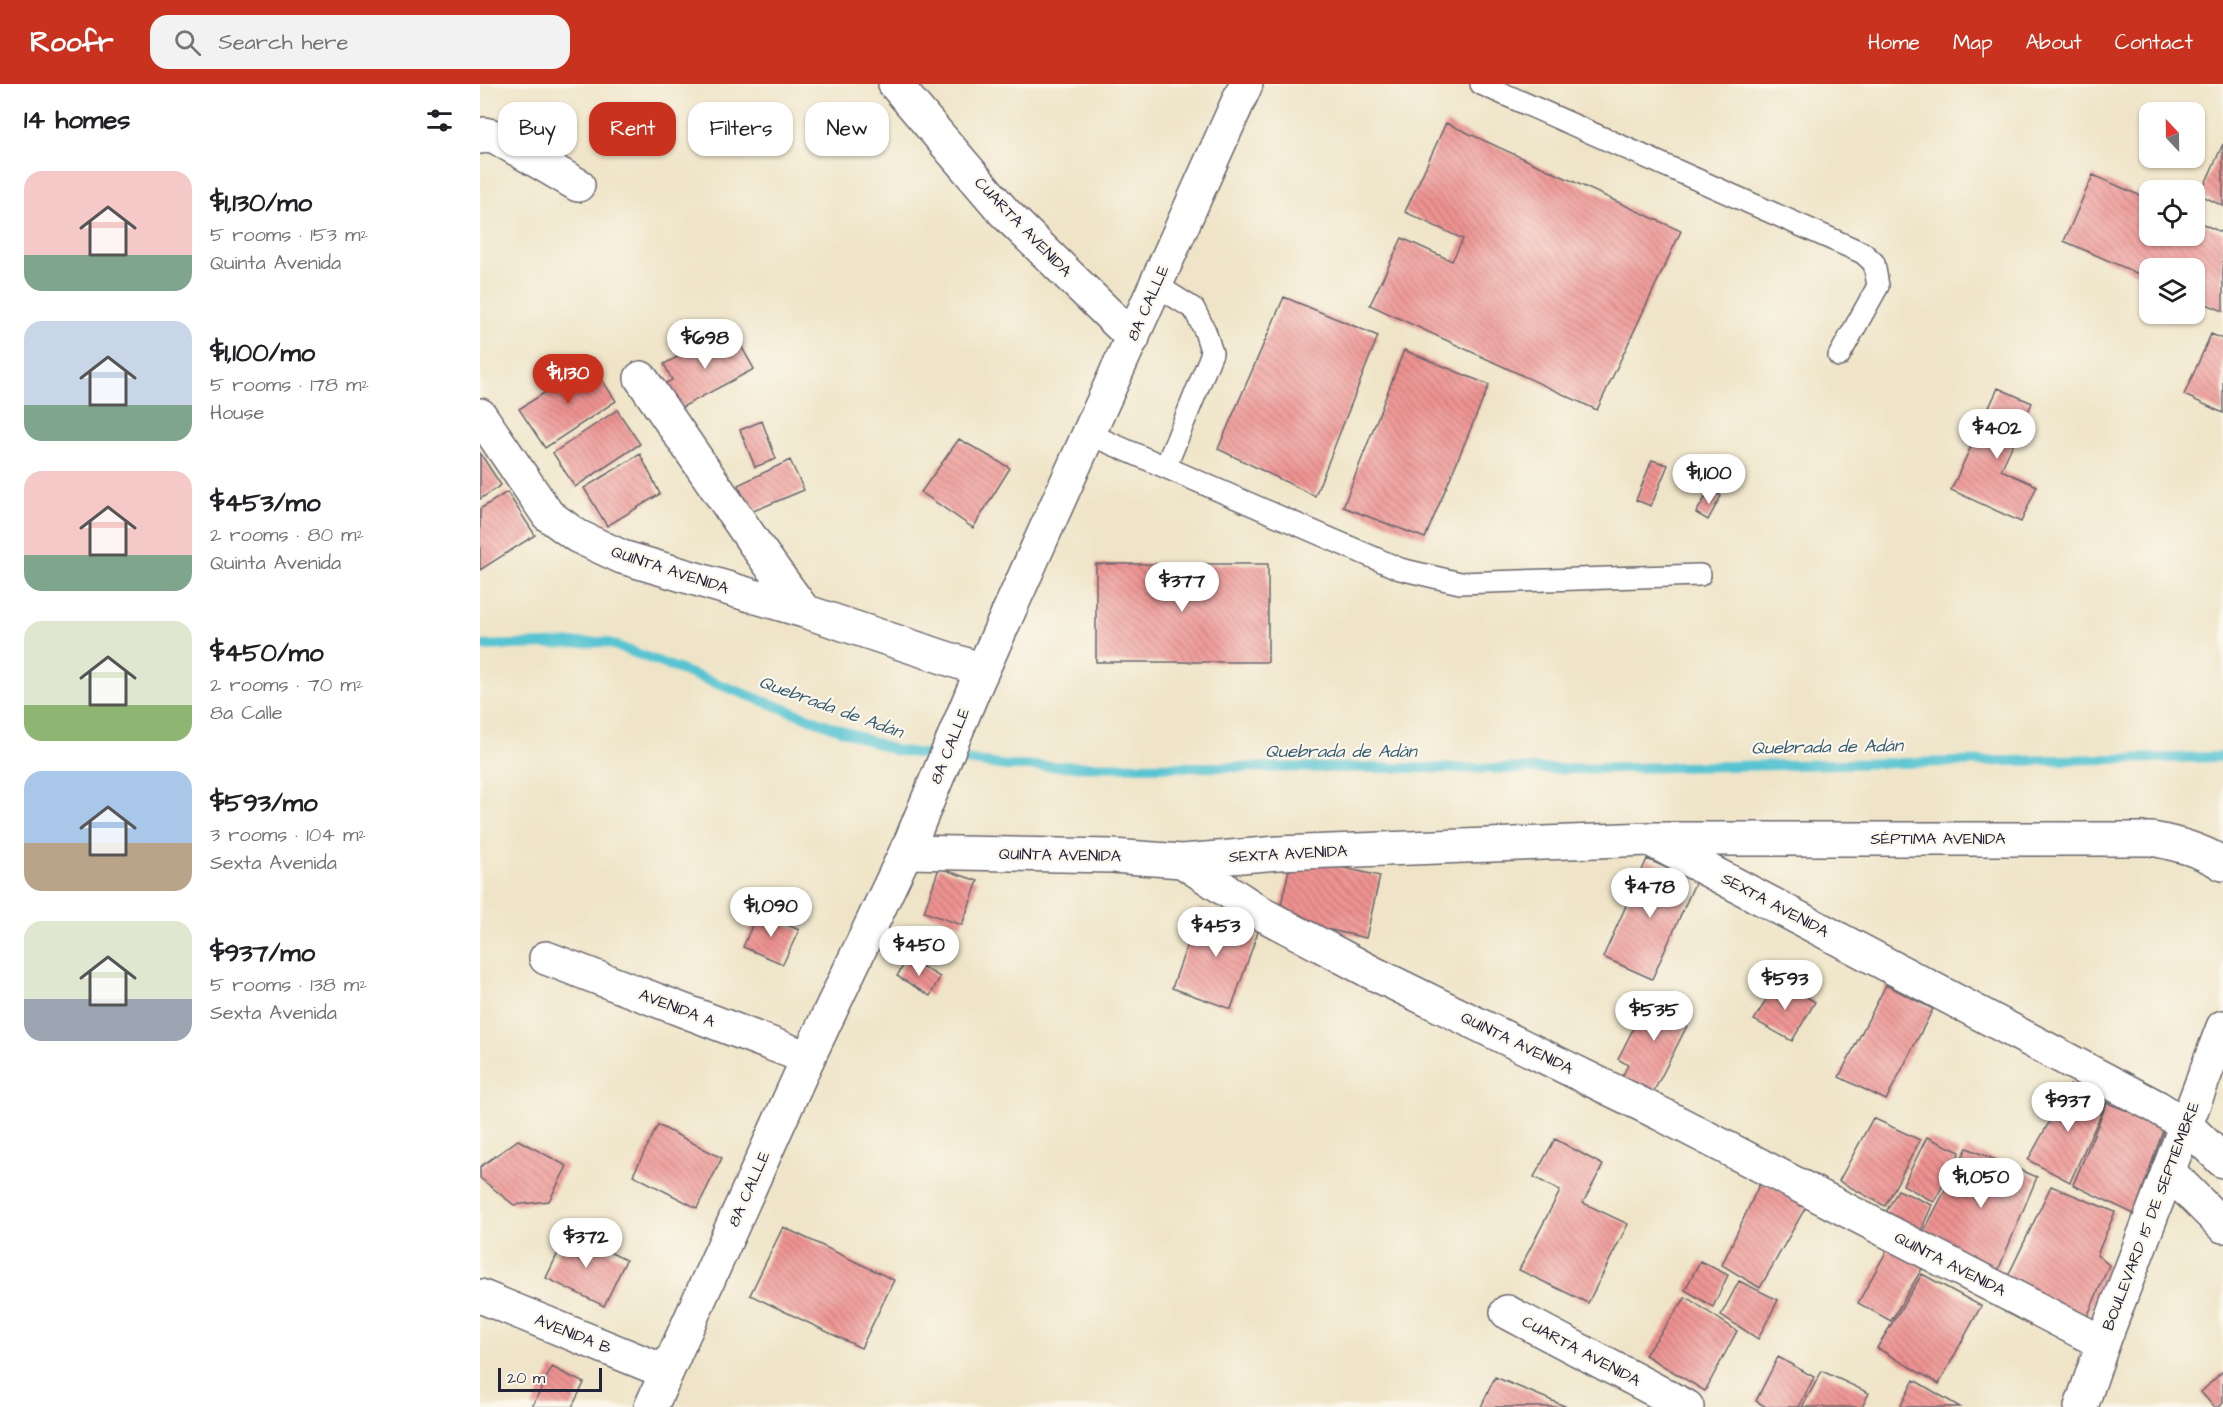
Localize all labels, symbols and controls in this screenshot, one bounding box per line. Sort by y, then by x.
search box [150,15,570,69]
text: Roofr [30,23,114,62]
icon: search [171,26,204,59]
text: Search here [219,27,348,58]
text: Home [1868,28,1920,57]
text: Map [1953,28,1993,57]
text: About [2026,28,2082,57]
text: Contact [2115,28,2193,57]
text: 14 homes [24,102,130,138]
chip: Buy [498,102,577,156]
chip: Rent [589,102,676,156]
chip: Filters [688,102,793,156]
chip: New [805,102,889,156]
north arrow [2139,102,2205,168]
map controls [2139,102,2205,324]
icon: filters [423,104,456,137]
street label: CUARTA AVENIDA [969,172,1077,282]
button: locate [2139,180,2205,246]
text: $1,130/mo [210,185,312,221]
icon: home [72,195,144,267]
text: 5 rooms · 153 m² [210,221,368,249]
text: Quinta Avenida [210,249,341,277]
button: layers [2139,258,2205,324]
street label: 8A CALLE [1122,261,1175,344]
pin: $698 [669,319,741,370]
text: $698 [681,324,729,352]
text: $1,100/mo [210,335,315,371]
icon: home [72,345,144,417]
pin: $1,130 [519,354,617,405]
text: $1,130 [547,359,589,387]
text: 5 rooms · 178 m² [210,371,369,399]
text: House [210,399,264,427]
pin: $402 [1961,409,2033,460]
text: $402 [1973,414,2021,442]
pin: $1,100 [1660,454,1758,505]
text: $1,100 [1686,459,1732,487]
text: $453/mo [210,485,321,521]
icon: home [72,495,144,567]
text: 2 rooms · 80 m² [210,521,364,549]
street label: QUINTA AVENIDA [608,541,732,599]
text: Quinta Avenida [210,549,341,577]
pin: $377 [1146,562,1218,613]
text: $377 [1159,567,1205,595]
text: $450/mo [210,635,324,671]
icon: home [72,645,144,717]
water label: Quebrada de Adán [755,669,908,745]
text: 2 rooms · 70 m² [210,671,363,699]
text: 8a Calle [210,699,283,727]
street label: 8A CALLE [925,704,975,787]
water label: Quebrada de Adán [1751,733,1905,761]
water label: Quebrada de Adán [1265,739,1419,764]
text: $593/mo [210,785,318,821]
icon: home [72,795,144,867]
text: 3 rooms · 104 m² [210,821,366,849]
street label: SÉPTIMA AVENIDA [1870,828,2006,850]
street label: SEXTA AVENIDA [1228,840,1348,868]
street label: QUINTA AVENIDA [999,843,1121,867]
text: Sexta Avenida [210,849,337,877]
street label: SEXTA AVENIDA [1717,867,1833,943]
pin: $478 [1614,868,1686,919]
text: $478 [1625,873,1675,901]
pin: $1,090 [722,887,820,938]
text: $1,090 [744,892,798,920]
pin: $453 [1180,907,1252,958]
text: $453 [1191,912,1241,940]
pin: $450 [883,926,955,977]
text: $450 [893,931,945,959]
text: $937/mo [210,935,315,971]
icon: home [72,945,144,1017]
pin: $593 [1749,960,1821,1011]
text: $593 [1762,965,1808,993]
text: 5 rooms · 138 m² [210,971,367,999]
street label: AVENIDA A [636,983,718,1033]
pin: $535 [1618,991,1690,1042]
text: $535 [1629,996,1679,1024]
text: Sexta Avenida [210,999,337,1027]
street label: QUINTA AVENIDA [1457,1006,1577,1080]
pin: $937 [2032,1082,2104,1133]
text: $937 [2046,1087,2091,1115]
street label: BOULEVARD 15 DE SEPTIEMBRE [2097,1098,2205,1334]
street label: 8A CALLE [723,1147,776,1230]
pin: $1,050 [1932,1158,2030,1209]
text: $1,050 [1953,1163,2009,1191]
pin: $372 [550,1218,622,1269]
text: $372 [563,1223,609,1251]
street label: QUINTA AVENIDA [1891,1226,2009,1302]
street label: AVENIDA B [532,1309,615,1360]
street label: CUARTA AVENIDA [1518,1310,1644,1392]
scale bar [498,1365,602,1392]
text: 20 m [507,1367,545,1389]

